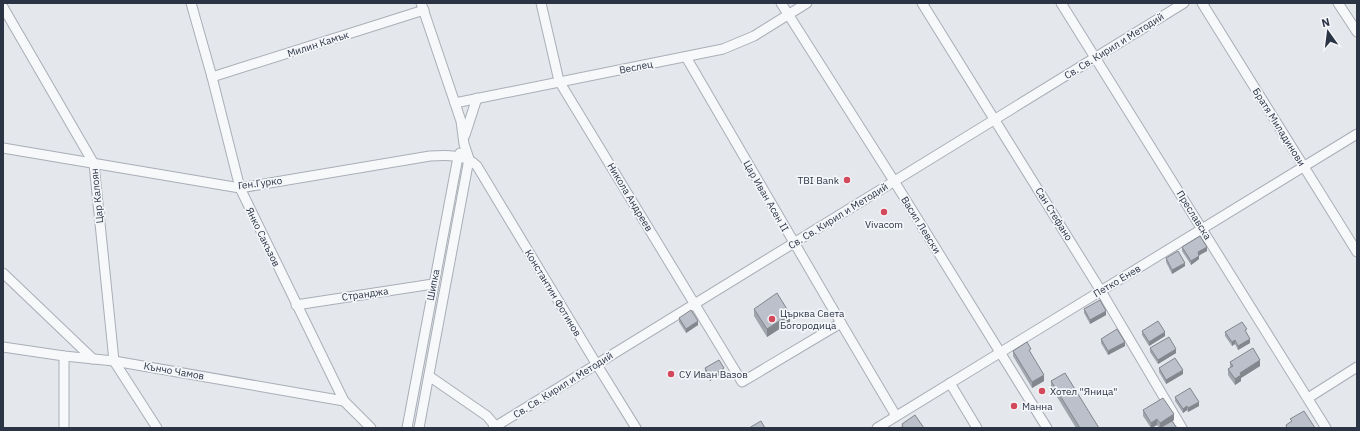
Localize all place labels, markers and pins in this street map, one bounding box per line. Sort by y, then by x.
place label: TBI Bank [798,174,840,187]
marker: TBI Bank [842,175,852,185]
marker: Vivacom [879,207,889,217]
place label: Vivacom [865,218,903,231]
place label: Църква Света Богородица [780,307,845,332]
marker: Църква Света Богородица [767,314,777,324]
place label: СУ Иван Вазов [679,368,748,381]
marker: СУ Иван Вазов [666,369,676,379]
place label: Хотел "Яница" [1050,385,1117,398]
marker: Хотел "Яница" [1037,386,1047,396]
place label: Манна [1022,400,1053,413]
marker: Манна [1009,401,1019,411]

